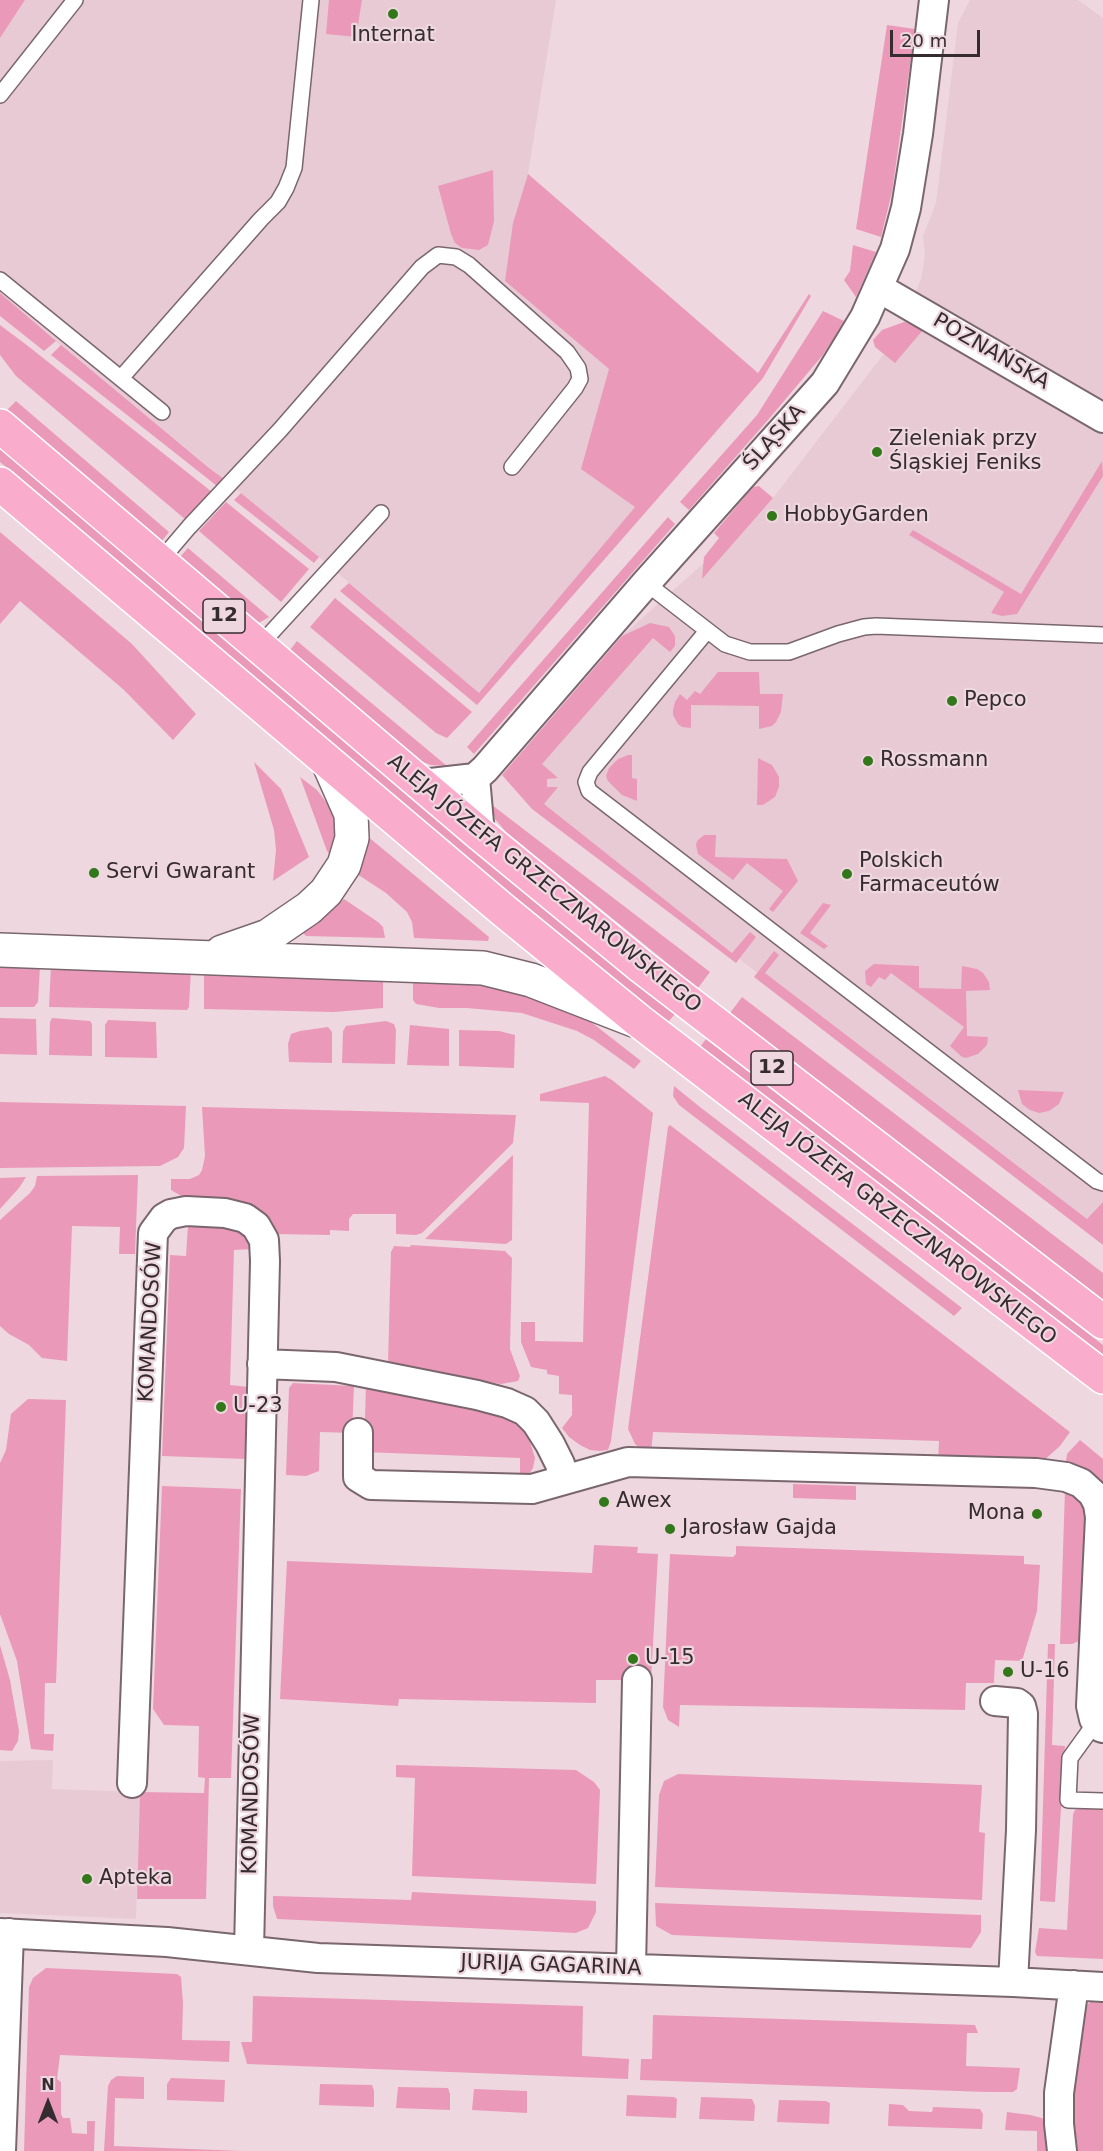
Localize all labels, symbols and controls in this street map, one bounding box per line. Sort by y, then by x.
marker: Internat [386,7,400,21]
scale bar [893,18,983,56]
place label: Internat [351,23,435,49]
text: 20 m [901,30,947,51]
street label: POZNAŃSKA [928,308,1054,396]
street label: ŚLĄSKA [739,400,811,476]
place label: Zieleniak przy Śląskiej Feniks [889,427,1041,477]
marker: Zieleniak przy Śląskiej Feniks [870,445,884,459]
place label: HobbyGarden [784,503,929,529]
marker: HobbyGarden [765,509,779,523]
road number: 12 [203,599,245,633]
place label: Pepco [964,688,1027,714]
marker: Pepco [945,694,959,708]
place label: Rossmann [880,748,988,774]
street label: ALEJA JÓZEFA GRZECZNAROWSKIEGO [382,749,706,1019]
marker: Rossmann [861,754,875,768]
place label: Polskich Farmaceutów [859,849,1000,899]
place label: Servi Gwarant [106,860,255,886]
marker: Servi Gwarant [87,866,101,880]
marker: Polskich Farmaceutów [840,867,854,881]
road number: 12 [751,1051,793,1085]
street label: ALEJA JÓZEFA GRZECZNAROWSKIEGO [733,1087,1061,1351]
street label: KOMANDOSÓW [134,1241,168,1403]
place label: U-23 [233,1394,283,1420]
marker: U-23 [214,1400,228,1414]
place label: Awex [616,1489,672,1515]
marker: Awex [597,1495,611,1509]
place label: Mona [968,1501,1025,1527]
marker: Mona [1030,1507,1044,1521]
place label: Jarosław Gajda [682,1516,837,1542]
marker: Jarosław Gajda [663,1522,677,1536]
place label: U-15 [645,1646,695,1672]
marker: U-15 [626,1652,640,1666]
place label: U-16 [1020,1659,1070,1685]
marker: U-16 [1001,1665,1015,1679]
street label: KOMANDOSÓW [238,1713,266,1875]
place label: Apteka [99,1866,173,1892]
marker: Apteka [80,1872,94,1886]
street label: JURIJA GAGARINA [460,1950,642,1982]
north arrow [18,2073,78,2133]
text: N [41,2075,55,2094]

